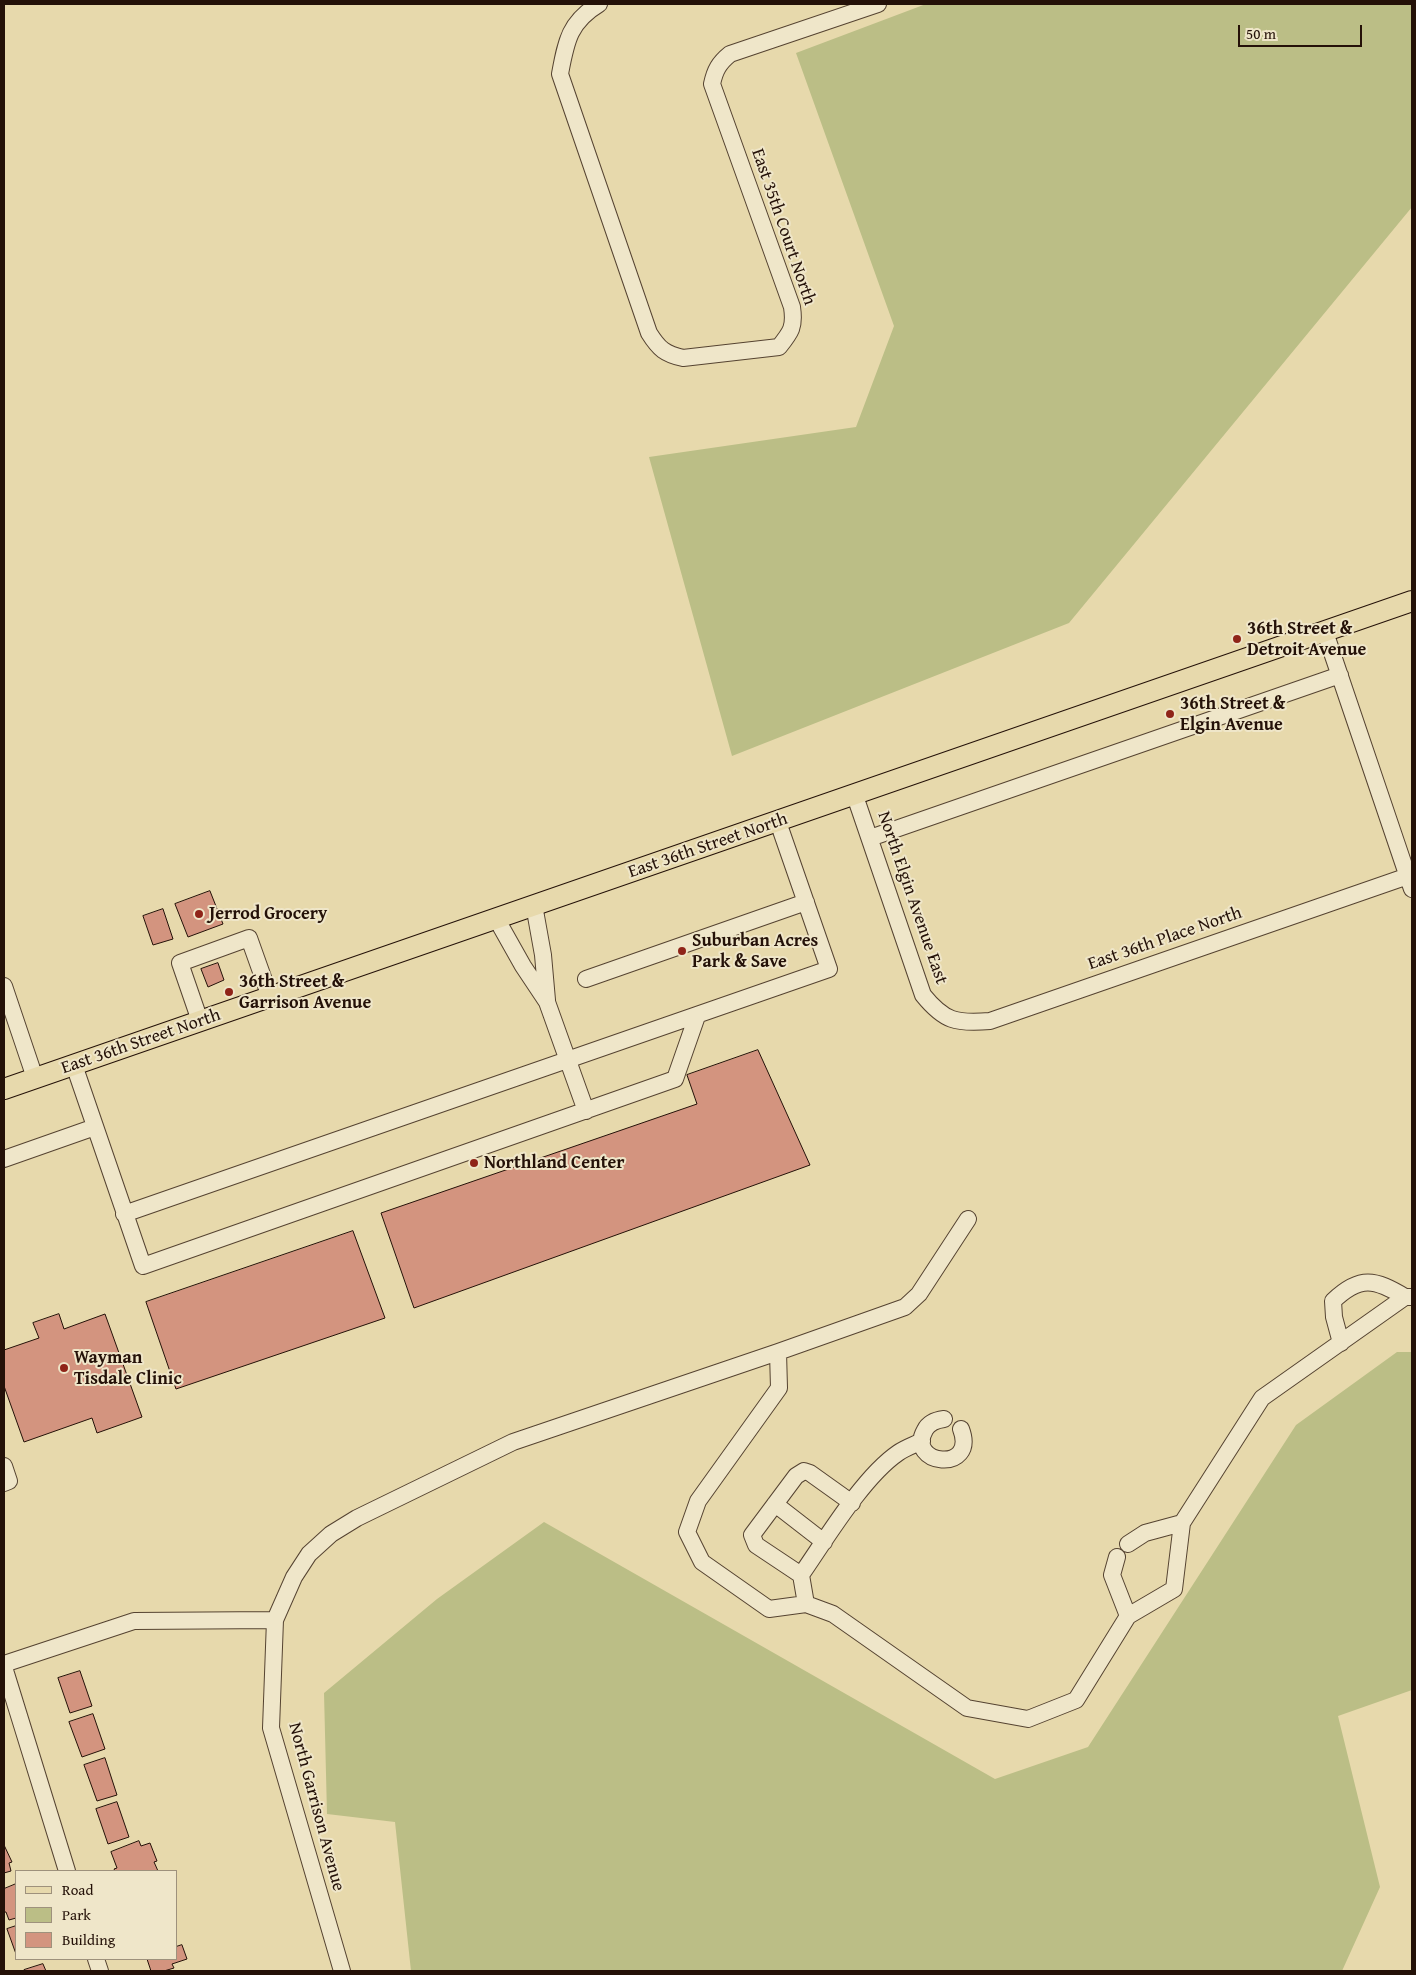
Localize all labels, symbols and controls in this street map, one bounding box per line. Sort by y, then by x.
scale bar [1241,15,1365,47]
text: 50 m [1246,23,1276,44]
street label: East 35th Court North [746,146,820,308]
place label: 36th Street & Detroit Avenue [1247,618,1366,660]
marker: 36th Street & Detroit Avenue [1231,633,1243,645]
place label: 36th Street & Elgin Avenue [1180,693,1285,736]
marker: 36th Street & Elgin Avenue [1164,708,1176,720]
street label: East 36th Street North [625,809,791,883]
street label: North Elgin Avenue East [872,809,952,987]
place label: Jerrod Grocery [209,903,327,925]
street label: East 36th Place North [1085,903,1245,975]
marker: Jerrod Grocery [193,908,205,920]
place label: Suburban Acres Park & Save [692,930,818,972]
marker: Suburban Acres Park & Save [676,945,688,957]
place label: 36th Street & Garrison Avenue [239,971,371,1014]
marker: 36th Street & Garrison Avenue [223,986,235,998]
street label: East 36th Street North [58,1005,224,1079]
place label: Northland Center [484,1152,625,1174]
marker: Northland Center [468,1157,480,1169]
place label: Wayman Tisdale Clinic [74,1347,182,1390]
marker: Wayman Tisdale Clinic [58,1362,70,1374]
street label: North Garrison Avenue [283,1720,349,1894]
legend [15,1870,178,1960]
text: Road [62,1879,93,1900]
text: Park [62,1904,91,1925]
text: Building [62,1929,115,1950]

